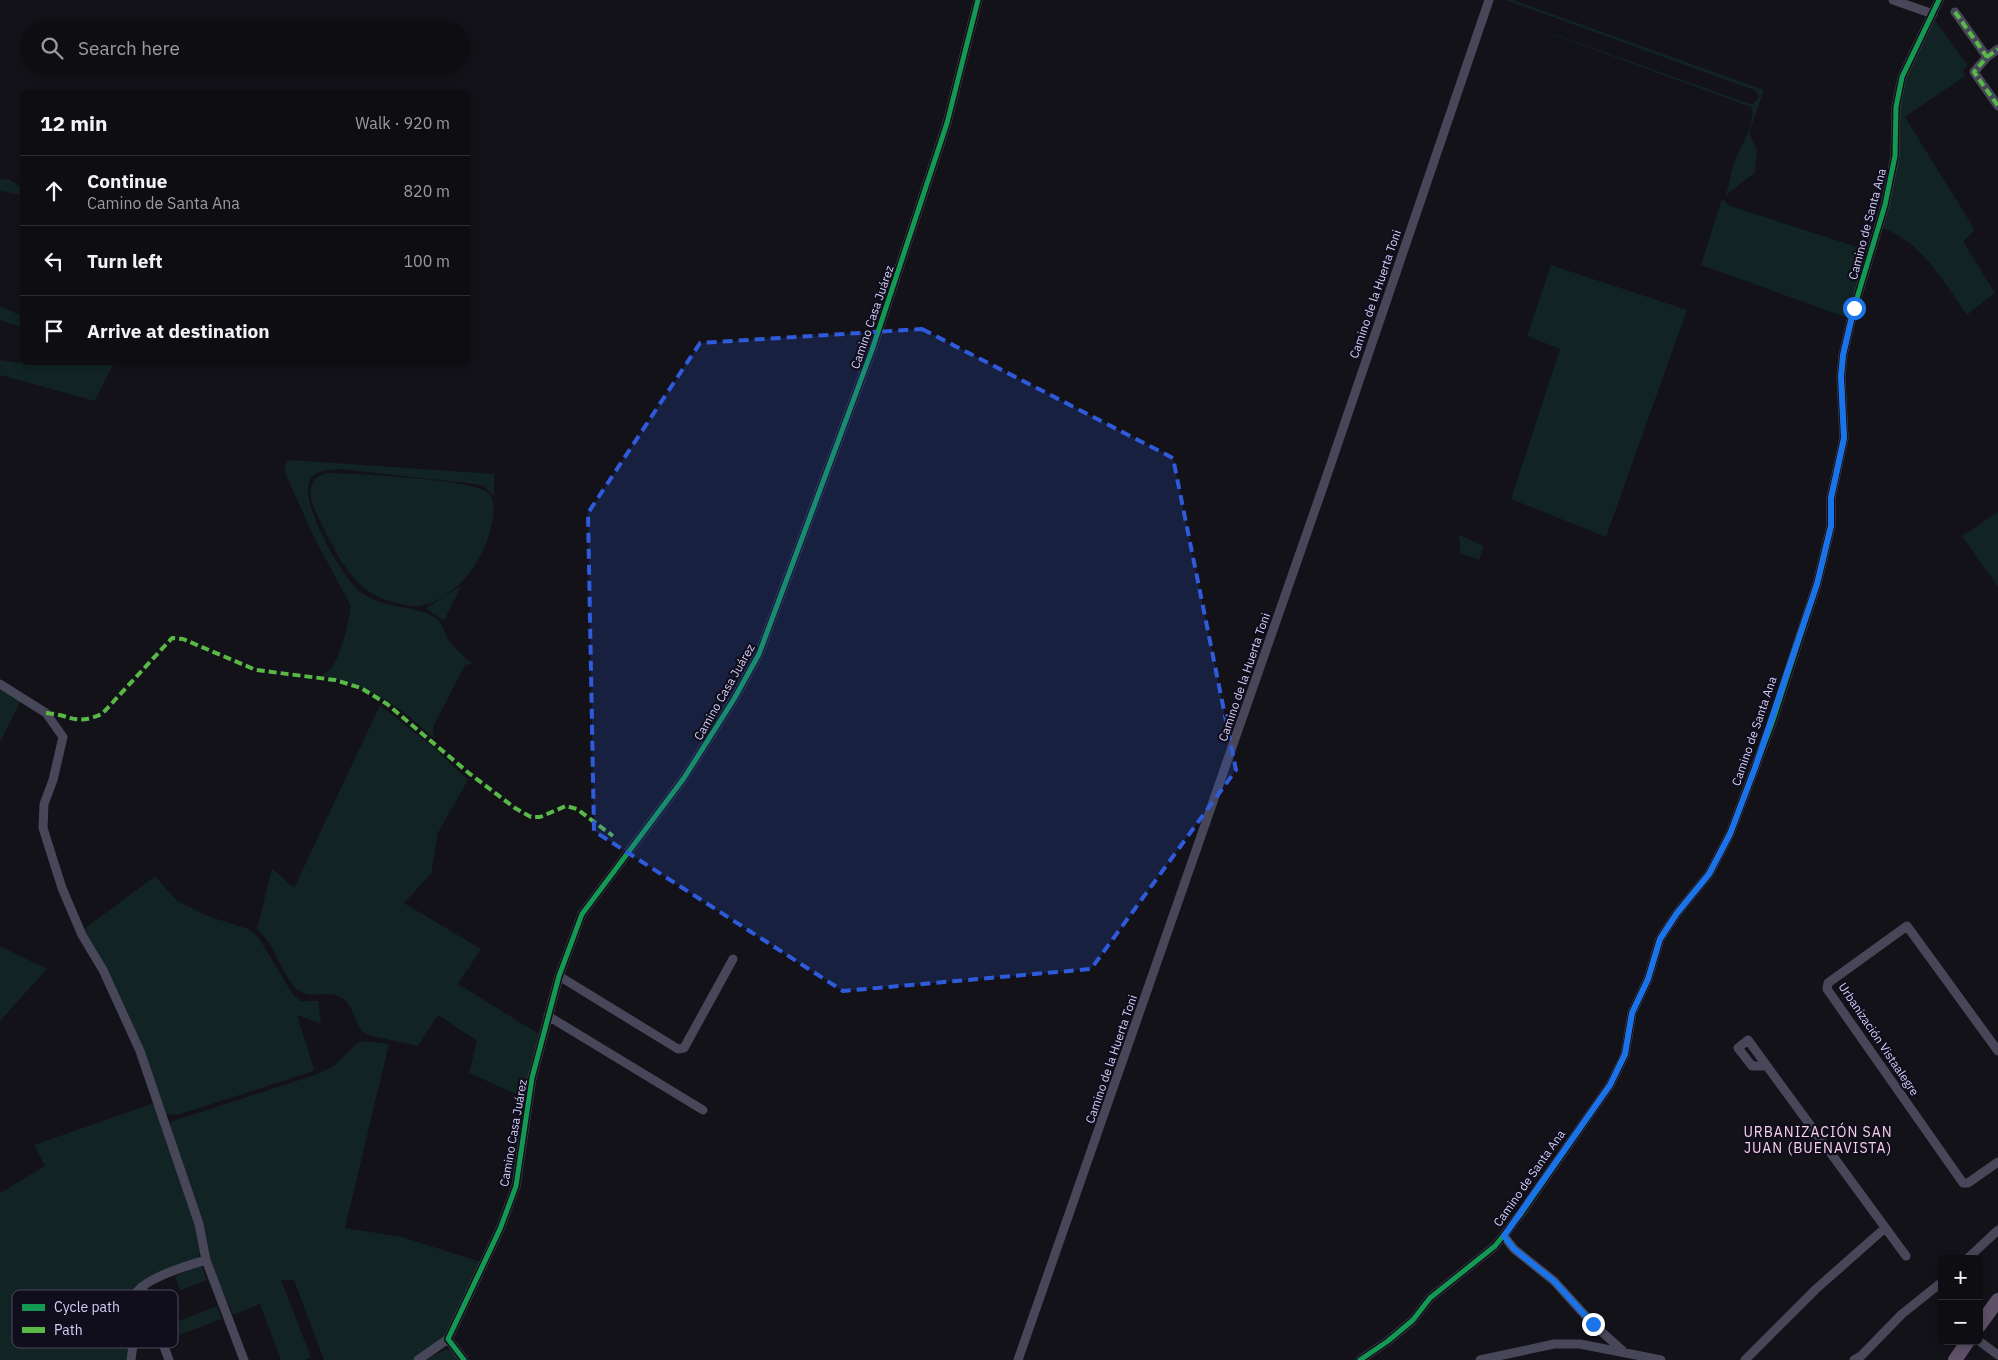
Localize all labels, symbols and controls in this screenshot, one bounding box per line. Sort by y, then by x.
search box [20,20,470,75]
icon: search [38,34,66,62]
text: Search here [78,36,180,60]
text: 12 min [40,109,107,137]
text: Walk · 920 m [355,113,450,133]
street label: Camino de Santa Ana [1845,166,1889,281]
text: Continue [87,169,167,193]
icon: ahead [40,177,68,205]
text: 820 m [403,181,450,201]
text: Camino de Santa Ana [87,193,240,213]
street label: Camino de la Huerta Toni [1346,228,1404,360]
icon: left [40,247,68,275]
text: Turn left [87,249,163,273]
text: 100 m [403,251,450,271]
street label: Camino Casa Juárez [847,263,897,371]
route start [1843,297,1866,320]
icon: arrive [40,317,68,345]
text: Arrive at destination [87,319,270,343]
street label: Camino de la Huerta Toni [1215,611,1273,743]
street label: Camino Casa Juárez [690,641,758,743]
street label: Camino de Santa Ana [1728,674,1780,788]
street label: Urbanización Vistaalegre [1836,980,1923,1099]
street label: Camino de la Huerta Toni [1082,993,1140,1125]
street label: Camino Casa Juárez [496,1078,530,1188]
district label: URBANIZACIÓN SAN JUAN (BUENAVISTA) [1743,1122,1893,1157]
street label: Camino de Santa Ana [1490,1126,1568,1229]
map controls [1938,1255,1983,1345]
button: + [1938,1255,1983,1300]
legend [12,1290,178,1348]
text: Cycle path [54,1298,120,1316]
button: − [1938,1300,1983,1345]
route end [1582,1313,1605,1336]
text: Path [54,1321,83,1339]

